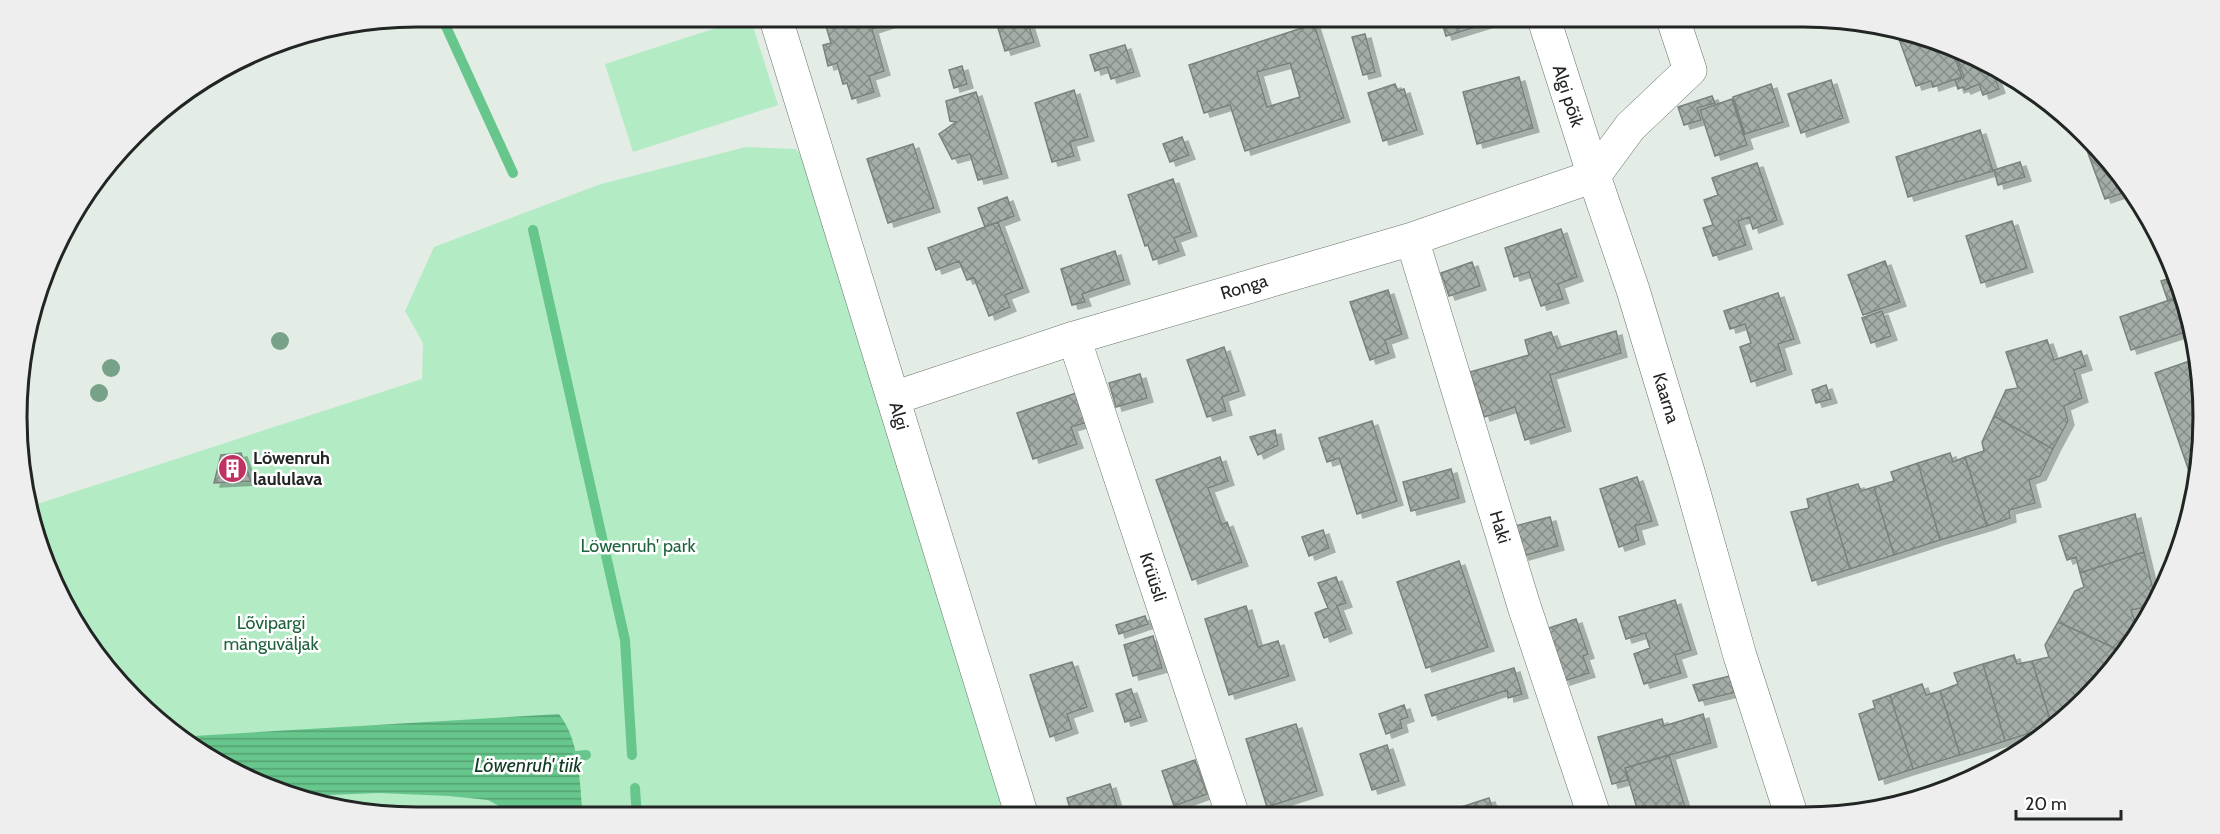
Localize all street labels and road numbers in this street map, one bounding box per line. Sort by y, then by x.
street label: Algi põik [1548,62,1589,131]
street label: Ronga [1218,269,1271,305]
street label: Kaarna [1648,370,1684,426]
street label: Algi [885,399,913,433]
street label: Haki [1485,508,1515,546]
street label: Krüüsli [1135,550,1171,604]

